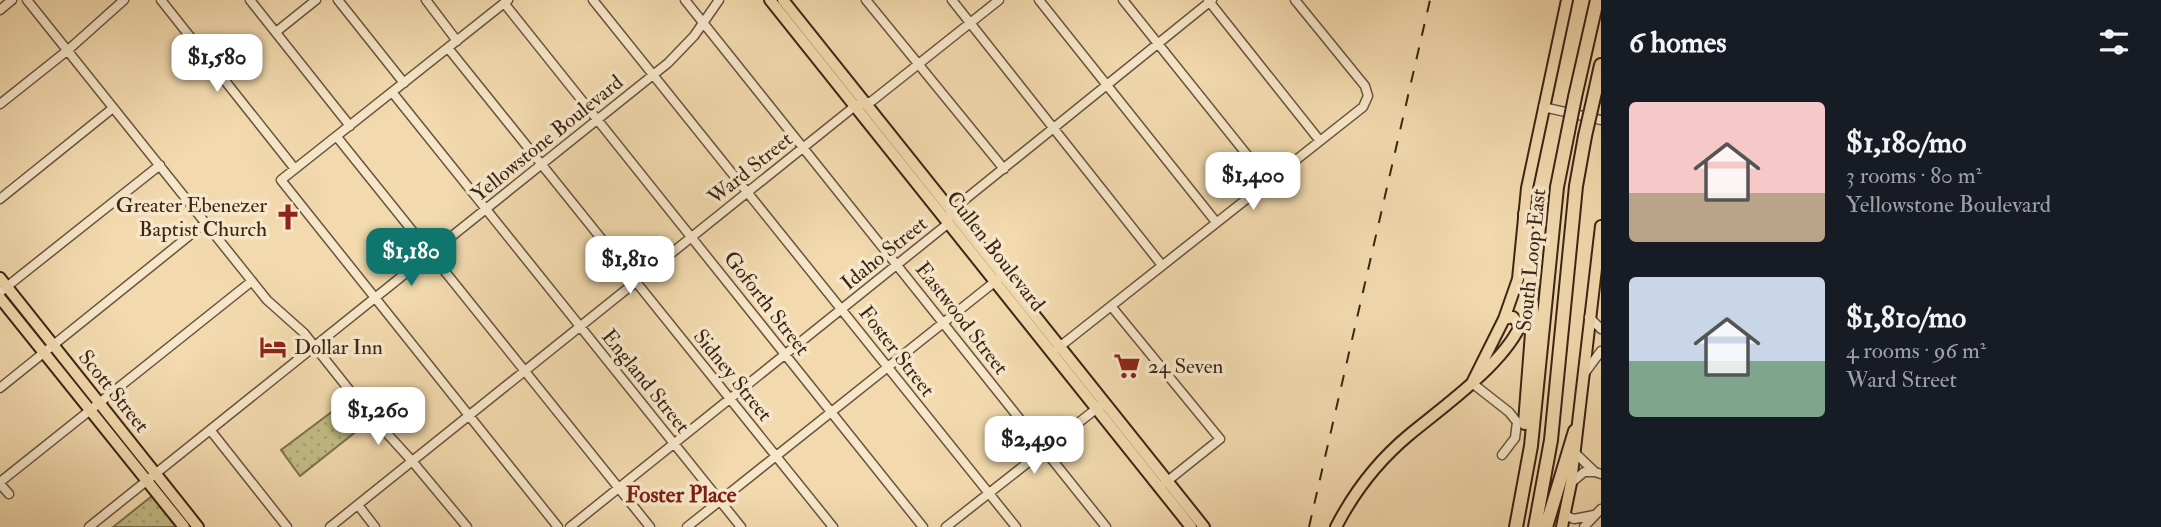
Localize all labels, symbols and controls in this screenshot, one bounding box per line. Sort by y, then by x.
icon: filters [2095,23,2133,61]
text: 6 homes [1629,24,1727,61]
pin: $1,580 [160,34,274,94]
text: $1,580 [187,42,247,71]
street label: Yellowstone Boulevard [466,69,629,208]
text: $1,180/mo [1846,124,1966,161]
street label: Ward Street [702,126,798,211]
icon: home [1685,130,1769,214]
pin: $1,400 [1196,152,1310,212]
text: $1,400 [1221,160,1285,189]
text: 3 rooms · 80 m² [1846,161,1982,190]
street label: Cullen Boulevard [940,186,1051,317]
street label: South Loop East [1511,187,1552,333]
text: Yellowstone Boulevard [1846,190,2051,219]
place label: Greater Ebenezer Baptist Church [116,192,267,243]
church icon: Greater Ebenezer Baptist Church [273,202,303,232]
street label: Idaho Street [836,210,933,296]
pin: $1,180 [354,229,468,288]
text: $1,180 [382,236,440,265]
pin: $1,810 [573,236,687,296]
text: $1,810 [601,244,659,273]
street label: Goforth Street [717,246,816,361]
street label: Eastwood Street [909,256,1014,380]
text: $1,810/mo [1846,299,1966,336]
street label: Foster Street [853,300,941,402]
icon: home [1685,305,1769,389]
street label: England Street [595,324,696,439]
street label: Sidney Street [687,324,778,427]
hotel icon: Dollar Inn [258,332,288,362]
place label: Dollar Inn [294,334,383,361]
text: 4 rooms · 96 m² [1846,336,1986,365]
street label: Scott Street [72,344,155,438]
supermarket icon: 24 Seven [1112,351,1142,381]
place label: 24 Seven [1148,353,1223,380]
text: Ward Street [1846,365,1957,394]
pin: $1,260 [321,388,435,447]
text: $1,260 [347,395,409,424]
pin: $2,490 [977,416,1091,476]
text: $2,490 [1001,424,1067,453]
district label: Foster Place [625,480,737,509]

